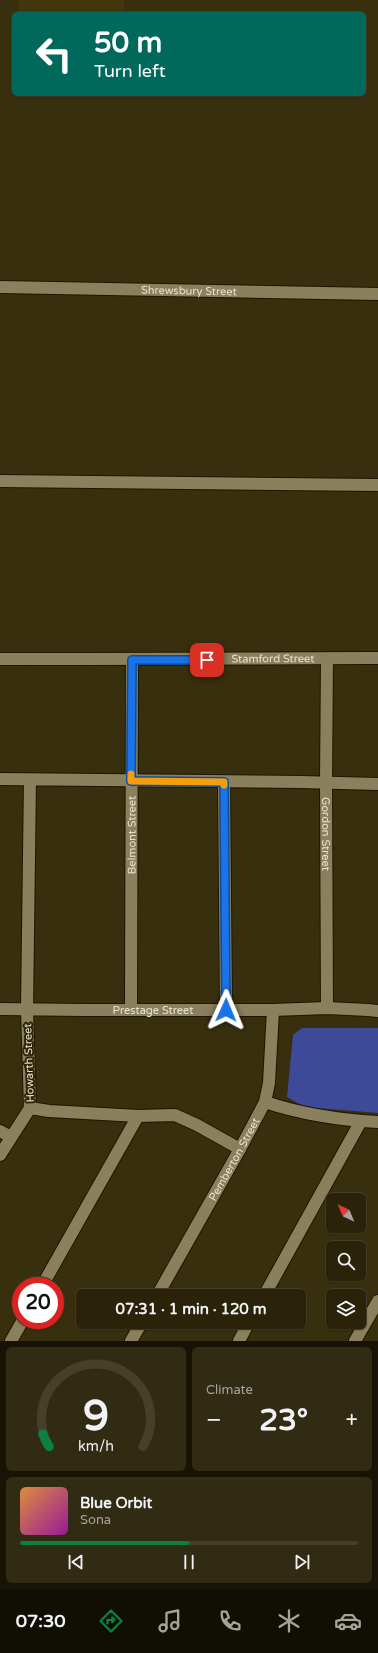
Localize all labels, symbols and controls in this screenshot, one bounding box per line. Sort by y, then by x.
text: 50 m [94,26,162,60]
icon: left [28,28,80,80]
text: Turn left [94,60,166,82]
street label: Shrewsbury Street [141,283,237,298]
pin [190,643,224,677]
icon: arrive [196,649,218,671]
street label: Stamford Street [232,652,314,665]
street label: Belmont Street [125,796,138,874]
street label: Gordon Street [320,797,333,871]
position arrow [205,989,247,1031]
street label: Prestage Street [113,1004,193,1017]
street label: Howarth Street [21,1023,37,1103]
street label: Pemberton Street [206,1115,262,1203]
north arrow [326,1193,366,1233]
map controls [326,1193,366,1329]
button: search [326,1241,366,1281]
speed limit sign: 20 [12,1277,64,1329]
button: layers [326,1289,366,1329]
text: 07:31 · 1 min · 120 m [116,1300,266,1318]
text: Climate [206,1382,253,1398]
text: 9 [83,1392,109,1442]
text: 23° [259,1402,308,1439]
text: − [206,1407,222,1433]
text: + [346,1407,358,1433]
text: km/h [78,1438,114,1455]
text: Blue Orbit [80,1494,152,1512]
text: Sona [80,1512,111,1528]
icon: previous [65,1551,87,1573]
icon: pause [178,1551,200,1573]
icon: next [291,1551,313,1573]
icon: directions [97,1607,125,1635]
icon: music [156,1607,184,1635]
icon: phone [216,1607,244,1635]
icon: climate [275,1607,303,1635]
icon: car [334,1607,362,1635]
text: 07:30 [16,1610,66,1632]

